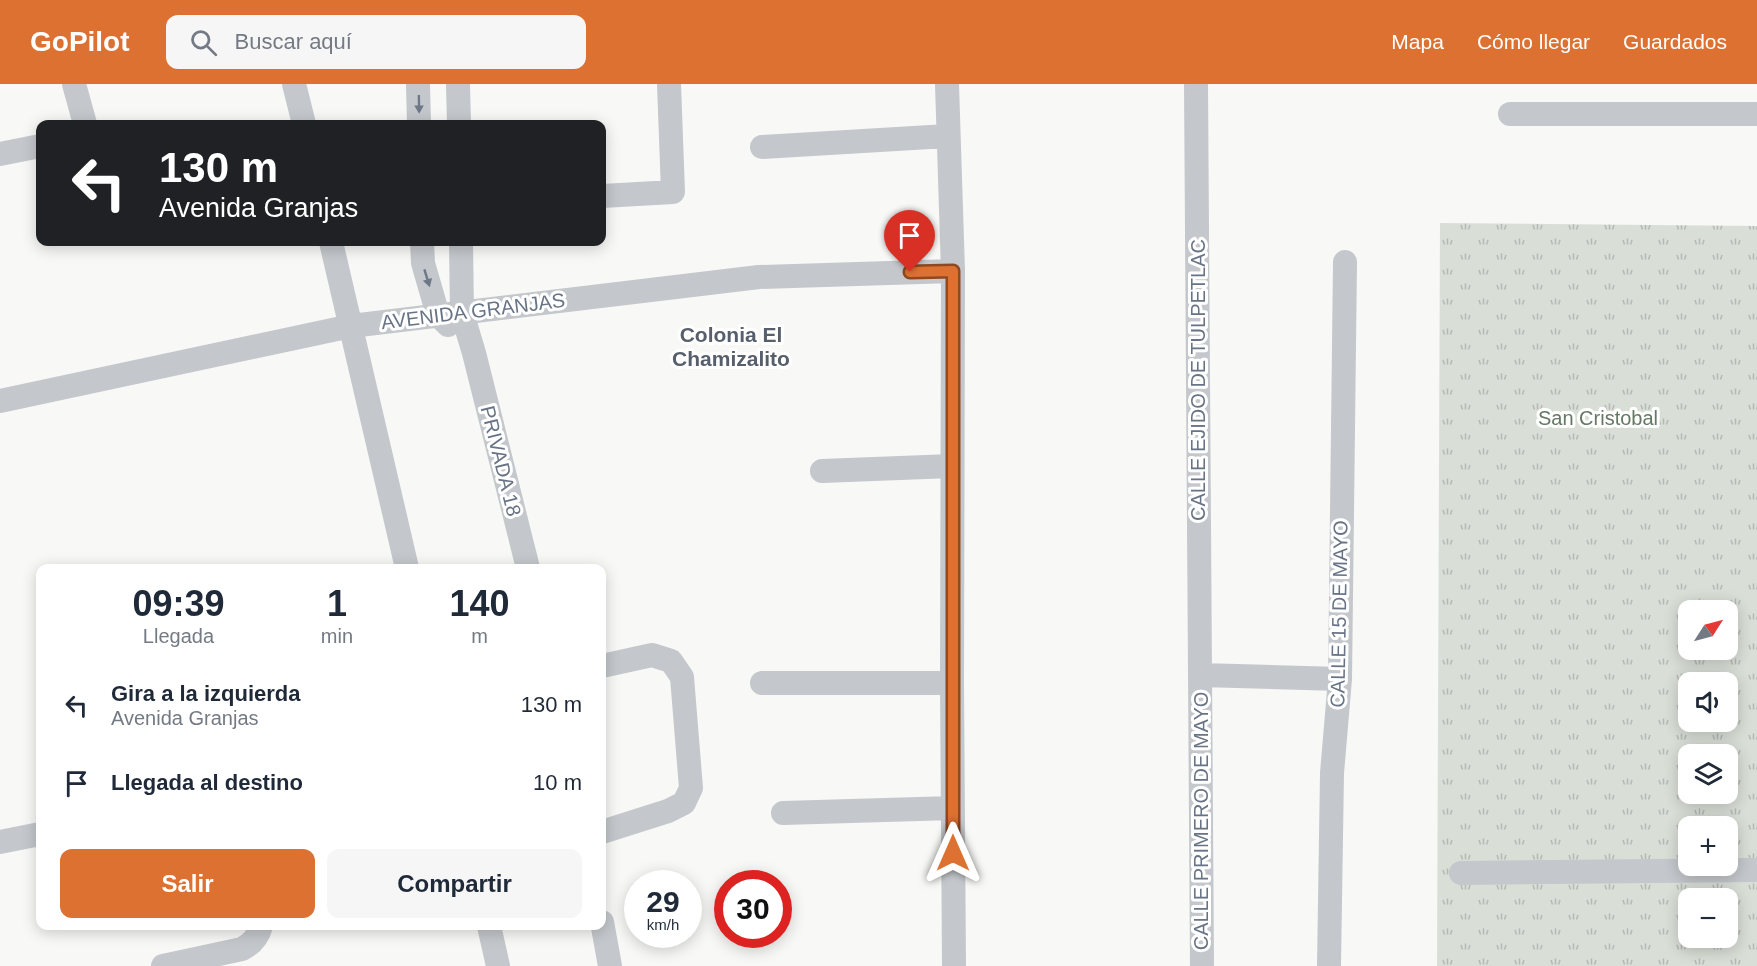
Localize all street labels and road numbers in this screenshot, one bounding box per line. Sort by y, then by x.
street label: CALLE EJIDO DE TULPETLAC [1187,239,1209,521]
street label: AVENIDA GRANJAS [380,289,566,333]
street label: PRIVADA 18 [477,404,525,518]
street label: CALLE 15 DE MAYO [1326,520,1352,708]
street label: CALLE PRIMERO DE MAYO [1190,692,1212,950]

